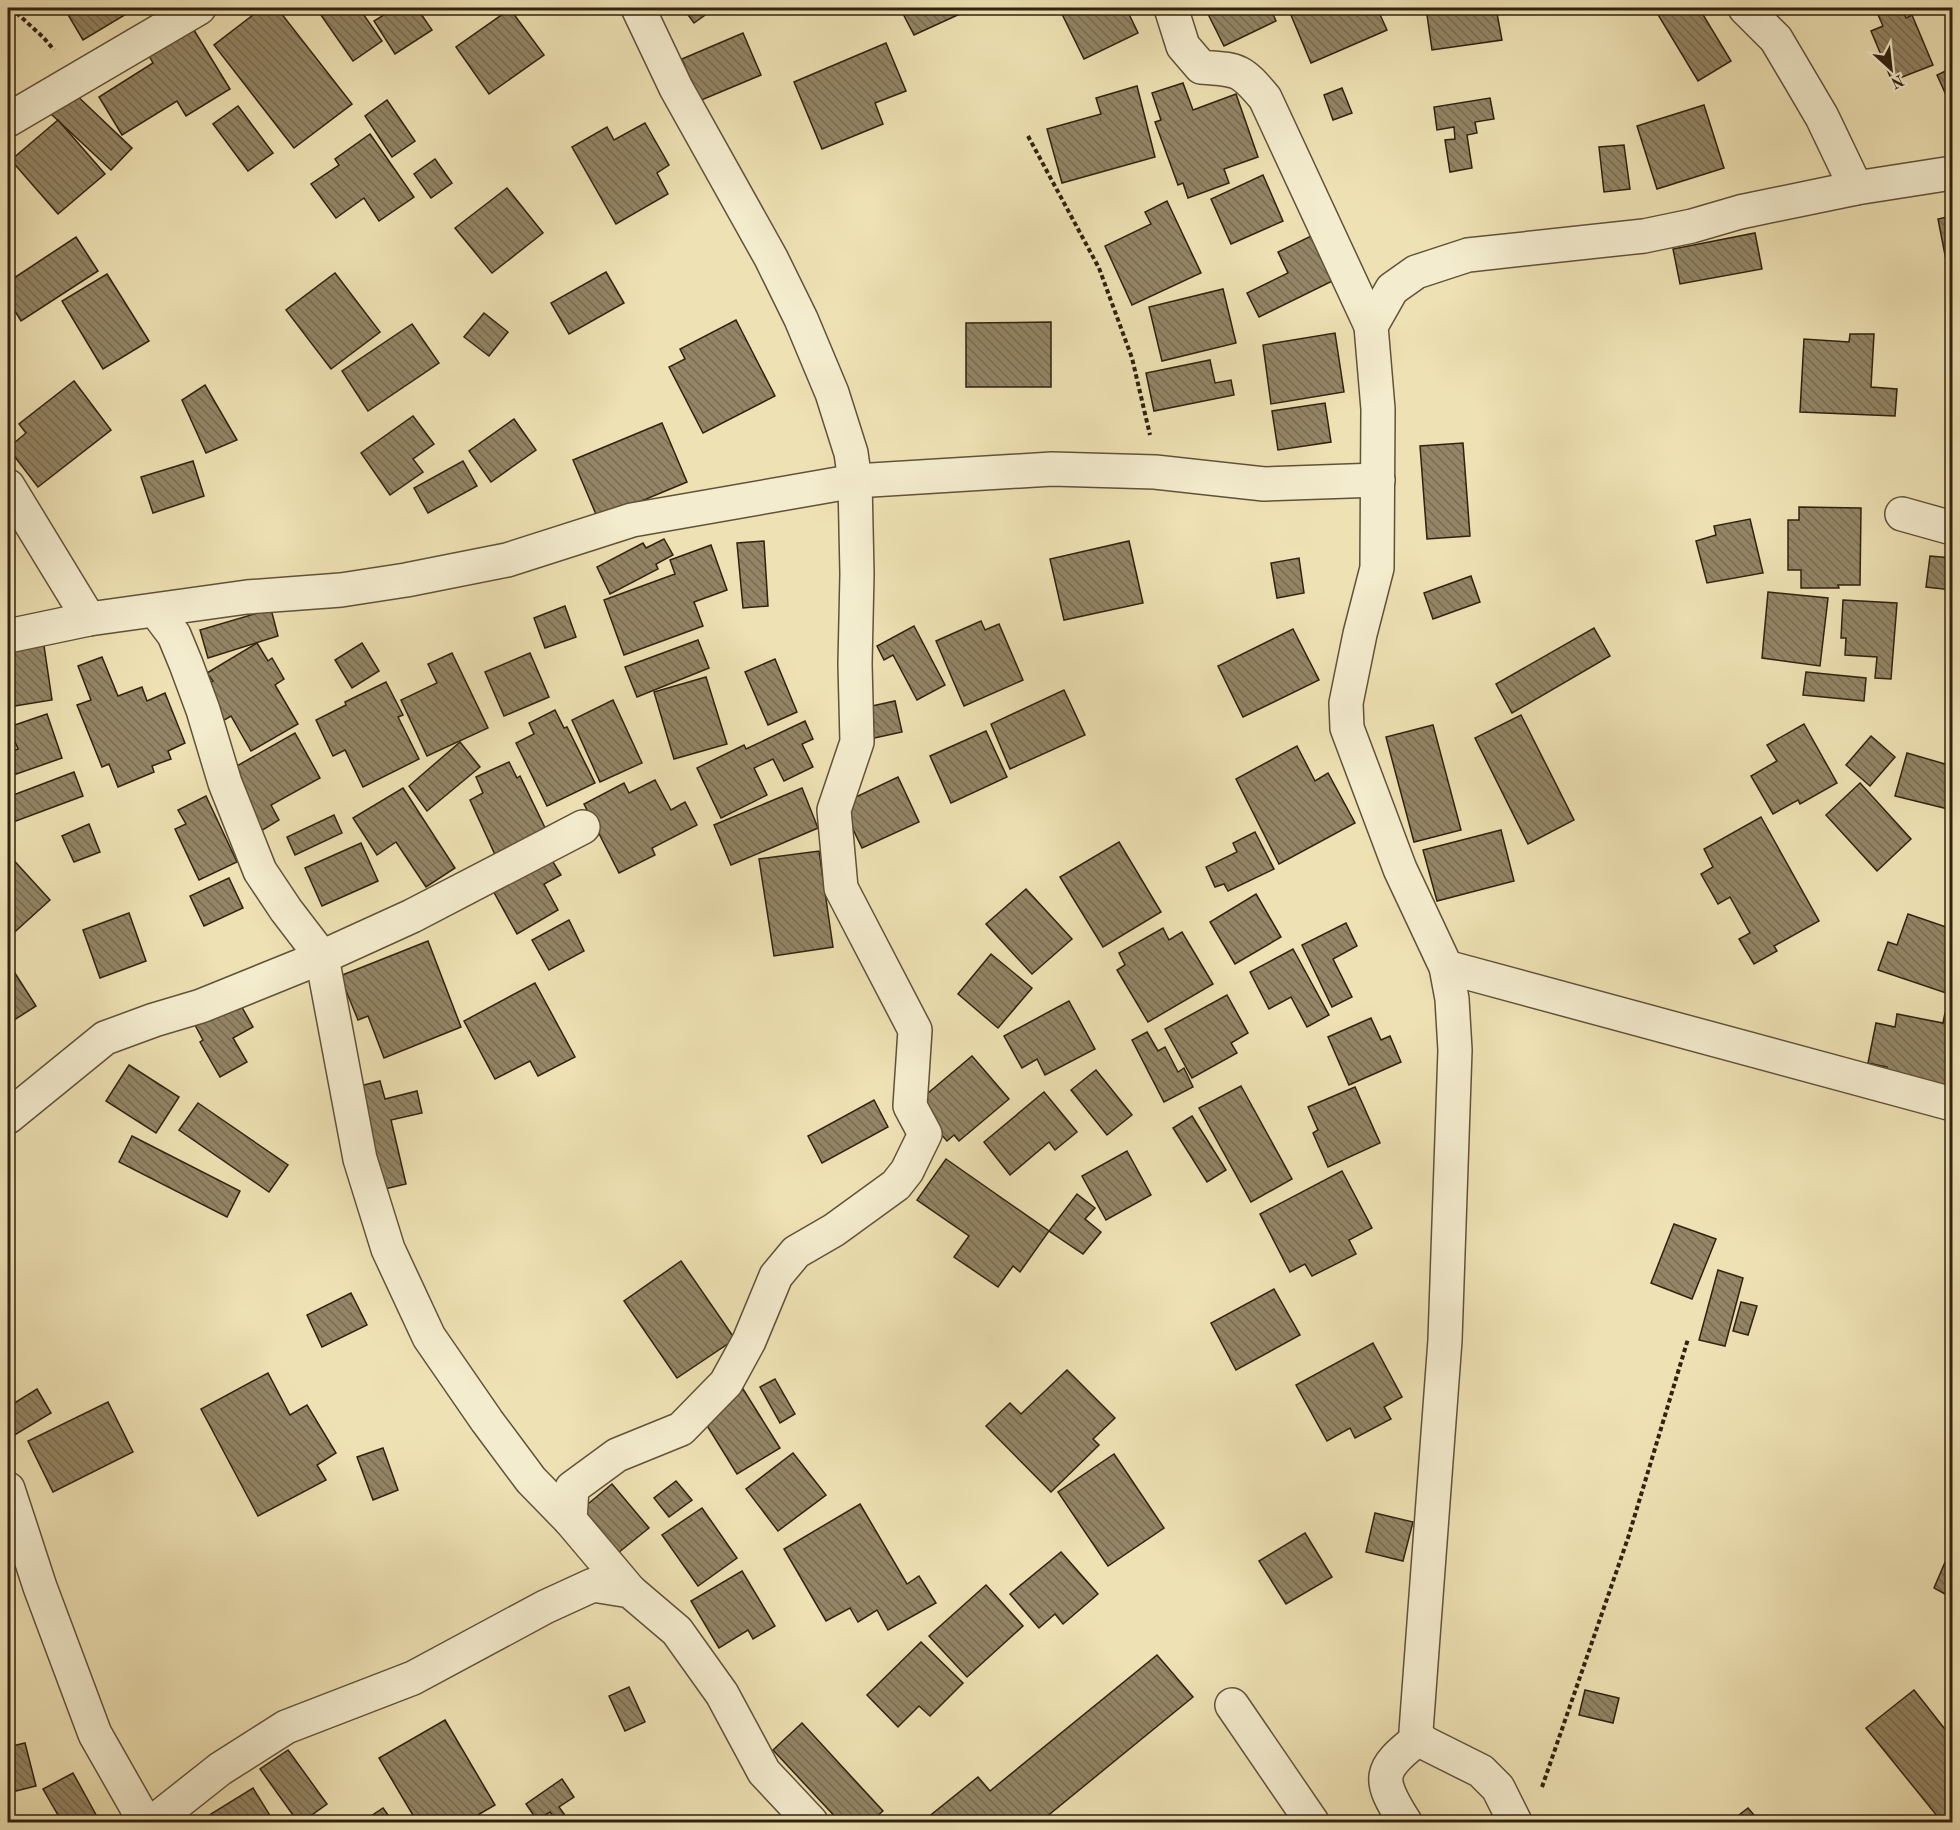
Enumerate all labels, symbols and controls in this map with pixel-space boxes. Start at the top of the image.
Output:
north arrow [1861,39,1921,99]
text: N [1887,71,1906,91]

